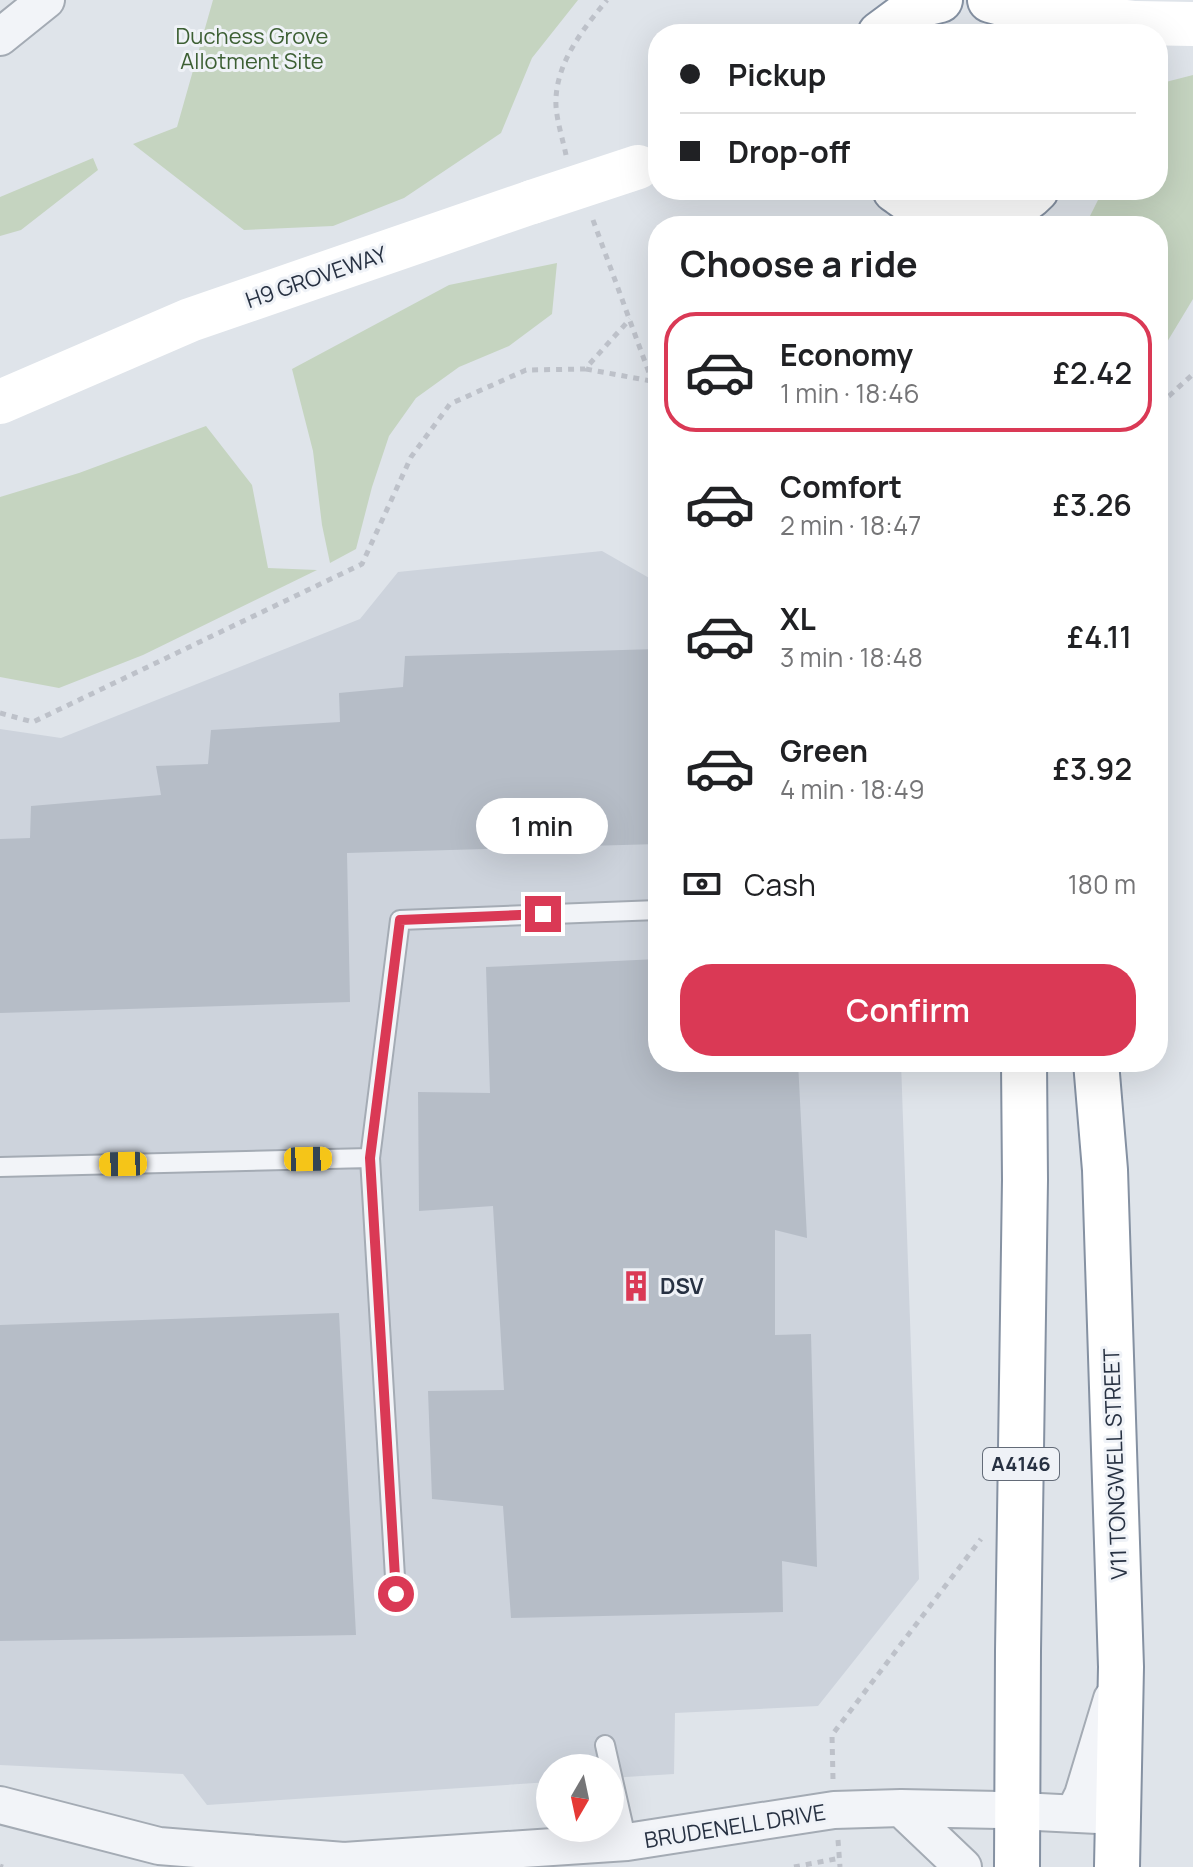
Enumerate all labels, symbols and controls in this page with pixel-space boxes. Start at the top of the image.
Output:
park label: Duchess Grove Allotment Site [176,21,329,76]
text: Pickup [728,54,826,95]
text: Drop-off [728,131,850,172]
street label: H9 GROVEWAY [241,239,391,315]
text: Choose a ride [680,239,918,288]
text: Economy [780,334,913,375]
icon: car [684,336,756,408]
text: £2.42 [1053,352,1132,393]
text: 1 min · 18:46 [780,375,920,411]
text: Comfort [780,466,902,507]
icon: car [684,468,756,540]
text: £3.26 [1053,484,1132,525]
text: 2 min · 18:47 [780,507,921,543]
text: XL [780,598,816,639]
icon: car [684,600,756,672]
text: £4.11 [1067,616,1132,657]
text: 3 min · 18:48 [780,639,923,675]
text: Green [780,730,868,771]
icon: car [684,732,756,804]
text: £3.92 [1053,748,1132,789]
text: 4 min · 18:49 [780,771,925,807]
callout: 1 min [477,798,609,854]
text: 1 min [511,808,573,844]
icon: cash [680,862,724,906]
text: Cash [744,864,816,905]
text: 180 m [1068,866,1136,902]
route end [525,896,561,932]
button: Confirm [680,964,1136,1056]
car [284,1147,332,1171]
car [99,1152,147,1176]
building icon: DSV [619,1269,653,1303]
place label: DSV [660,1271,704,1301]
street label: V11 TONGWELL STREET [1096,1348,1134,1580]
road number: A4146 [983,1448,1059,1480]
route start [378,1576,414,1612]
north arrow [536,1754,624,1842]
map controls [536,1754,624,1842]
street label: BRUDENELL DRIVE [642,1797,828,1855]

